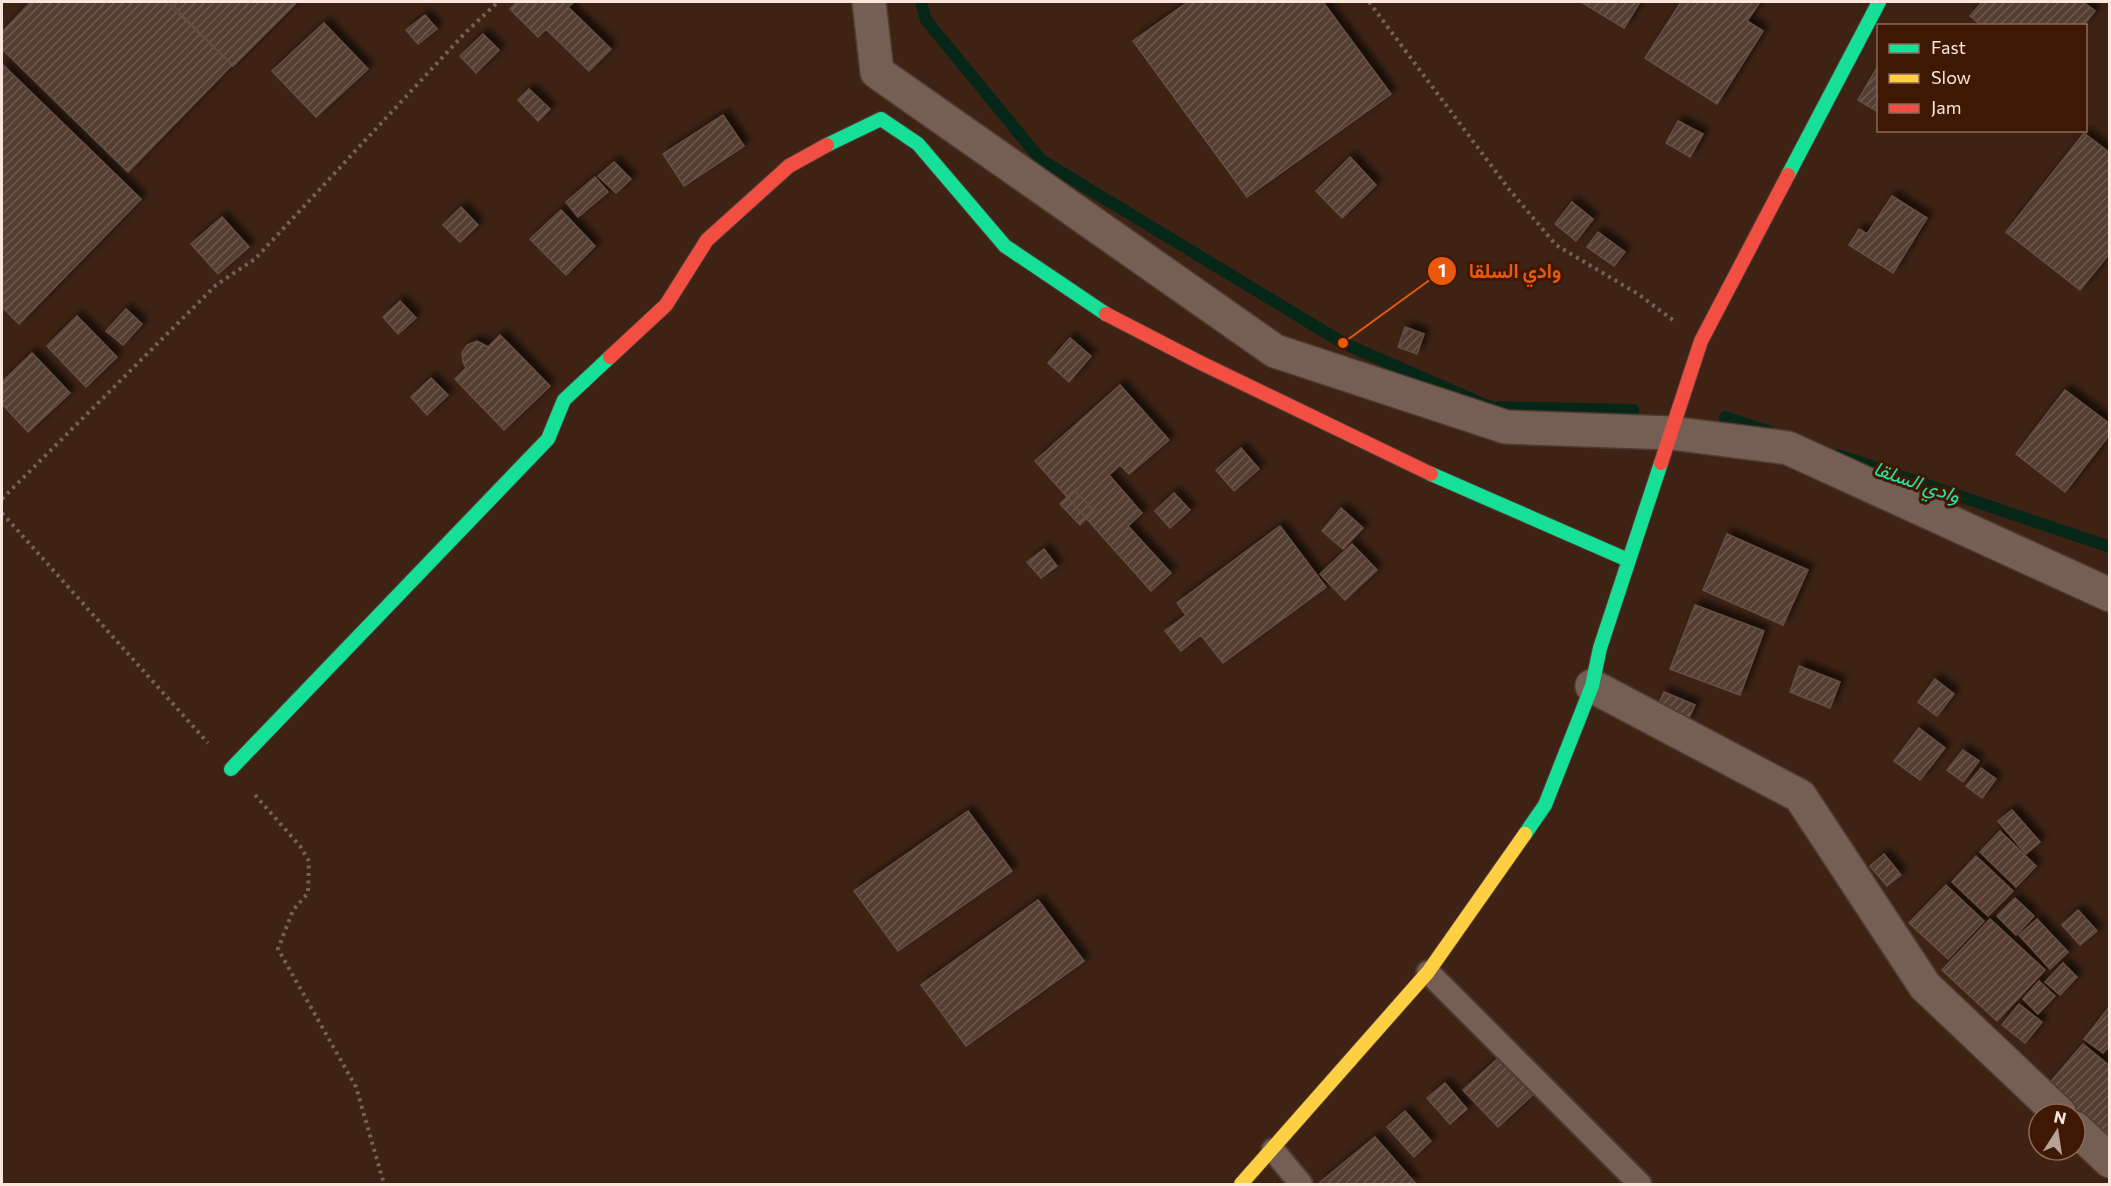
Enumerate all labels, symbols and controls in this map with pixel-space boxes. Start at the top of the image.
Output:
legend [1877,24,2087,132]
text: Fast [1931,36,1966,58]
text: Slow [1931,66,1971,88]
text: Jam [1931,96,1961,118]
callout: وادي السلقا [1427,252,1574,290]
text: وادي السلقا [1469,258,1561,288]
text: 1 [1438,259,1446,281]
water label: وادي السلقا [1869,455,1964,512]
north arrow [2027,1102,2087,1162]
text: N [2052,1106,2068,1127]

